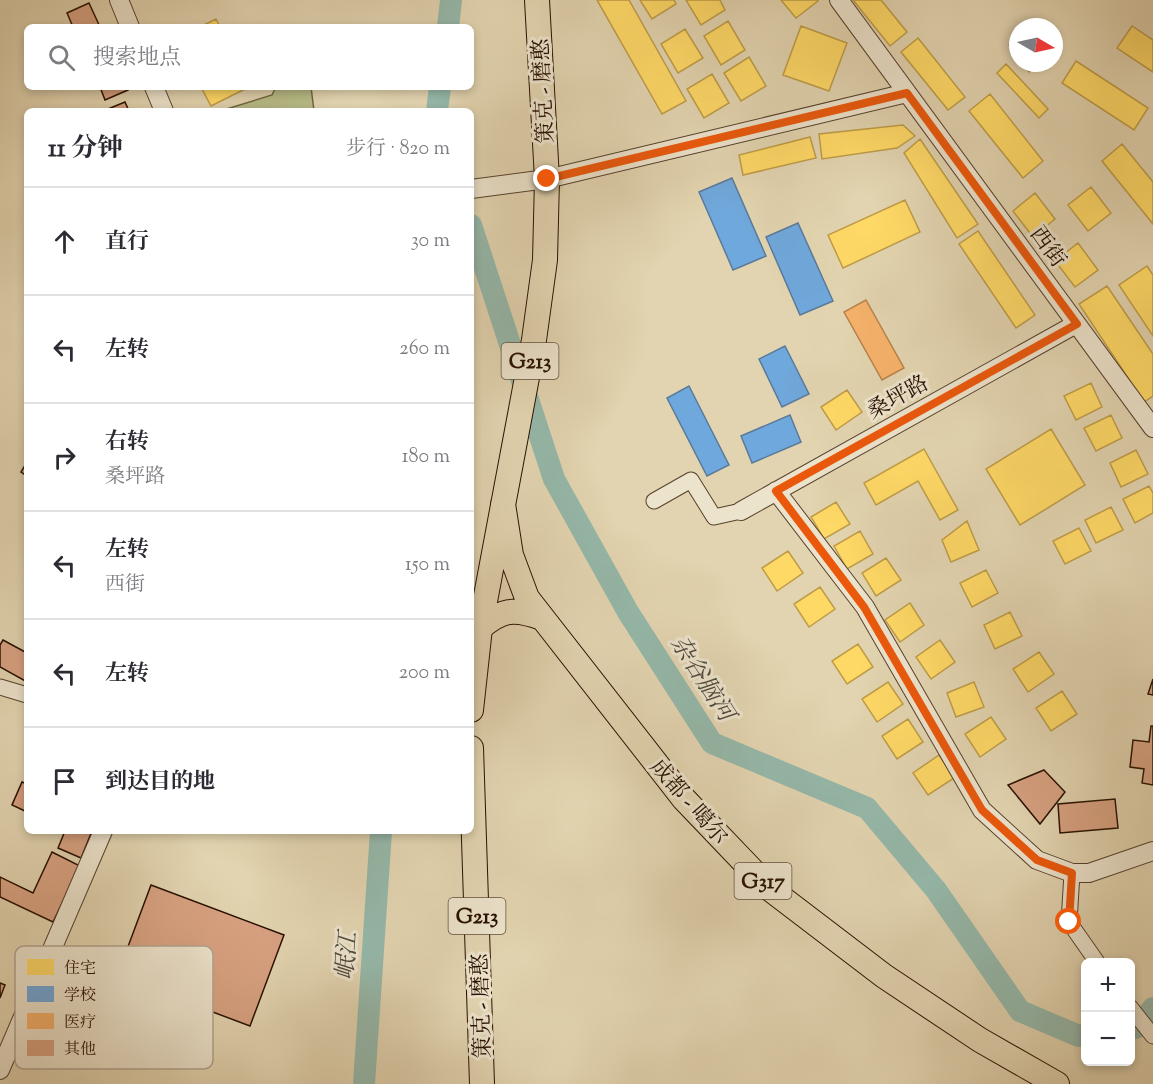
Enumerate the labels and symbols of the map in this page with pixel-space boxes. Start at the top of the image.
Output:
north arrow [1009,18,1063,72]
street label: 策克 - 磨憨 [526,38,564,144]
route end [533,165,559,191]
street label: 西街 [1021,221,1072,275]
road number: G213 [502,343,558,379]
street label: 桑坪路 [862,369,935,429]
water label: 杂谷脑河 [661,630,744,732]
street label: 成都 - 噶尔 [641,753,734,853]
road number: G317 [734,863,792,899]
road number: G213 [448,898,506,934]
route start [1055,908,1081,934]
water label: 岷江 [329,928,367,981]
legend [15,946,213,1069]
street label: 策克 - 磨憨 [465,953,501,1059]
text: 住宅 [64,958,96,981]
text: 学校 [64,985,96,1008]
text: 医疗 [64,1012,96,1035]
text: 其他 [64,1039,96,1062]

